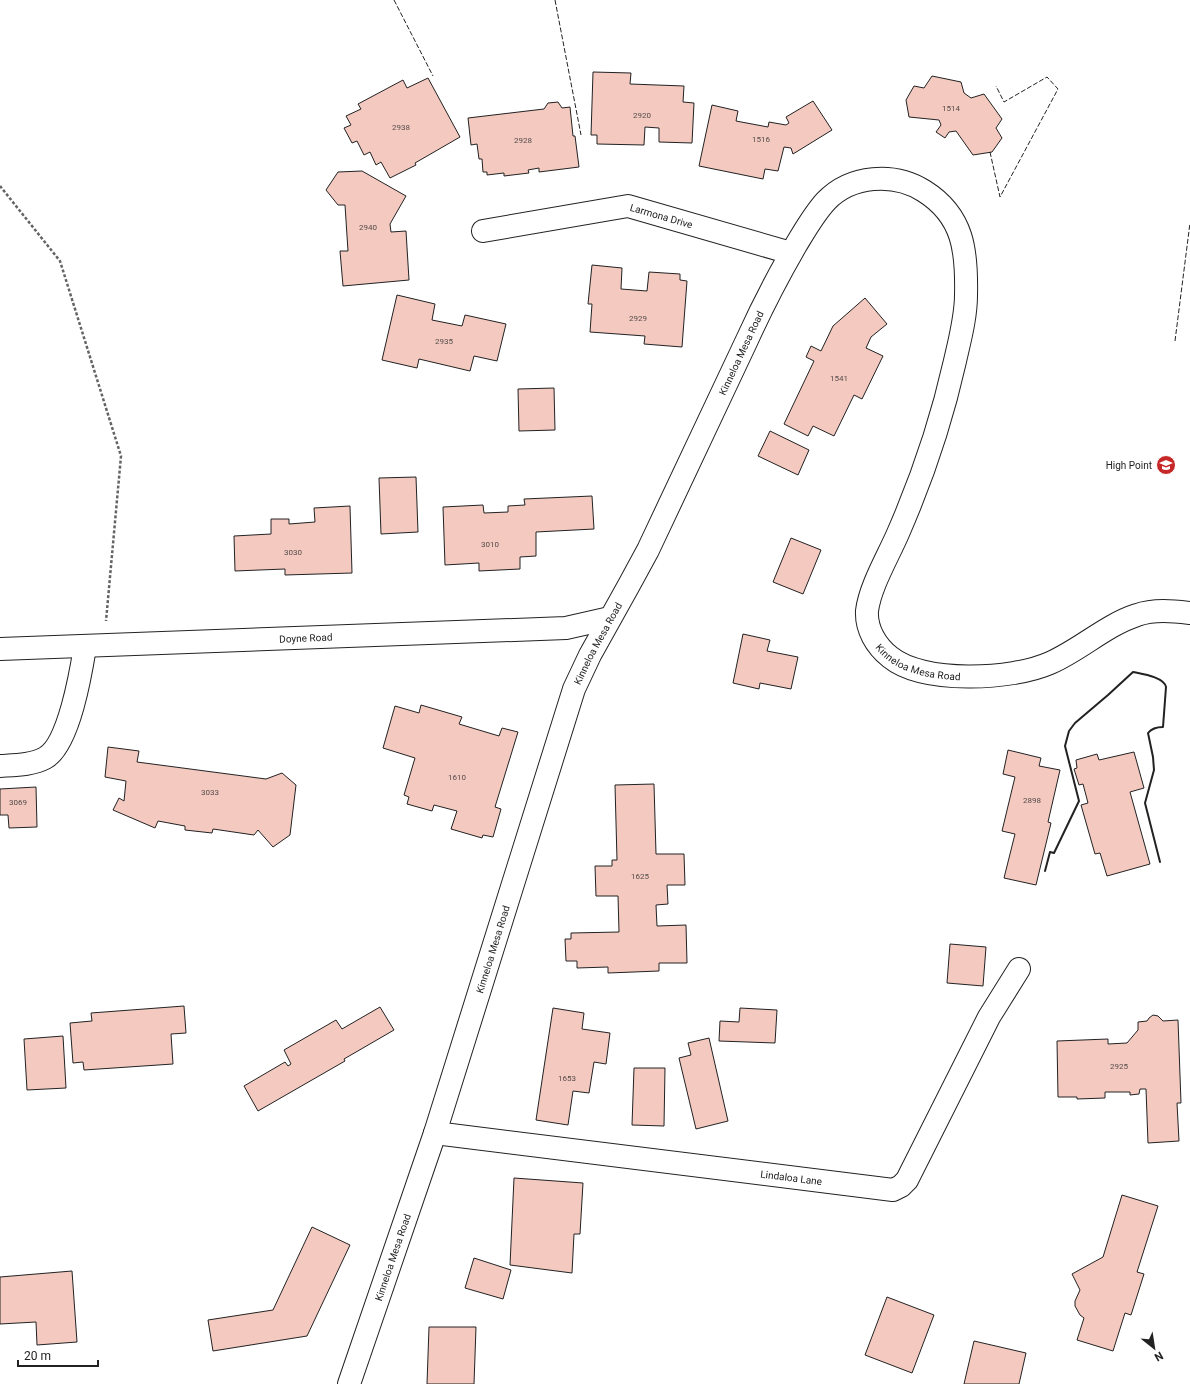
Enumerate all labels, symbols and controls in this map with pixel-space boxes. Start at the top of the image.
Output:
house number: 1514 [942,104,960,113]
house number: 2920 [633,111,651,120]
house number: 2938 [392,123,410,132]
house number: 1516 [752,135,770,144]
house number: 2928 [514,136,532,145]
street label: Larmona Drive [629,201,694,230]
house number: 2940 [359,223,377,232]
street label: Kinneloa Mesa Road [716,309,765,397]
house number: 2929 [629,314,647,323]
house number: 2935 [435,337,453,346]
house number: 1541 [830,374,848,383]
school or university icon: High Point [1155,454,1177,476]
place label: High Point [1106,460,1152,471]
house number: 3010 [481,540,499,549]
house number: 3030 [284,548,302,557]
street label: Kinneloa Mesa Road [571,600,624,686]
street label: Doyne Road [279,631,333,644]
street label: Kinneloa Mesa Road [874,641,961,682]
house number: 1610 [448,773,466,782]
house number: 3033 [201,788,219,797]
house number: 2898 [1023,796,1041,805]
house number: 3069 [9,798,27,807]
house number: 1625 [631,872,649,881]
street label: Kinneloa Mesa Road [474,904,511,994]
house number: 2925 [1110,1062,1128,1071]
house number: 1653 [558,1074,576,1083]
street label: Lindaloa Lane [760,1168,823,1187]
street label: Kinneloa Mesa Road [372,1212,412,1302]
north arrow [1134,1328,1174,1368]
scale bar [18,1342,98,1368]
text: 20 m [24,1349,51,1363]
text: N [1152,1349,1165,1364]

